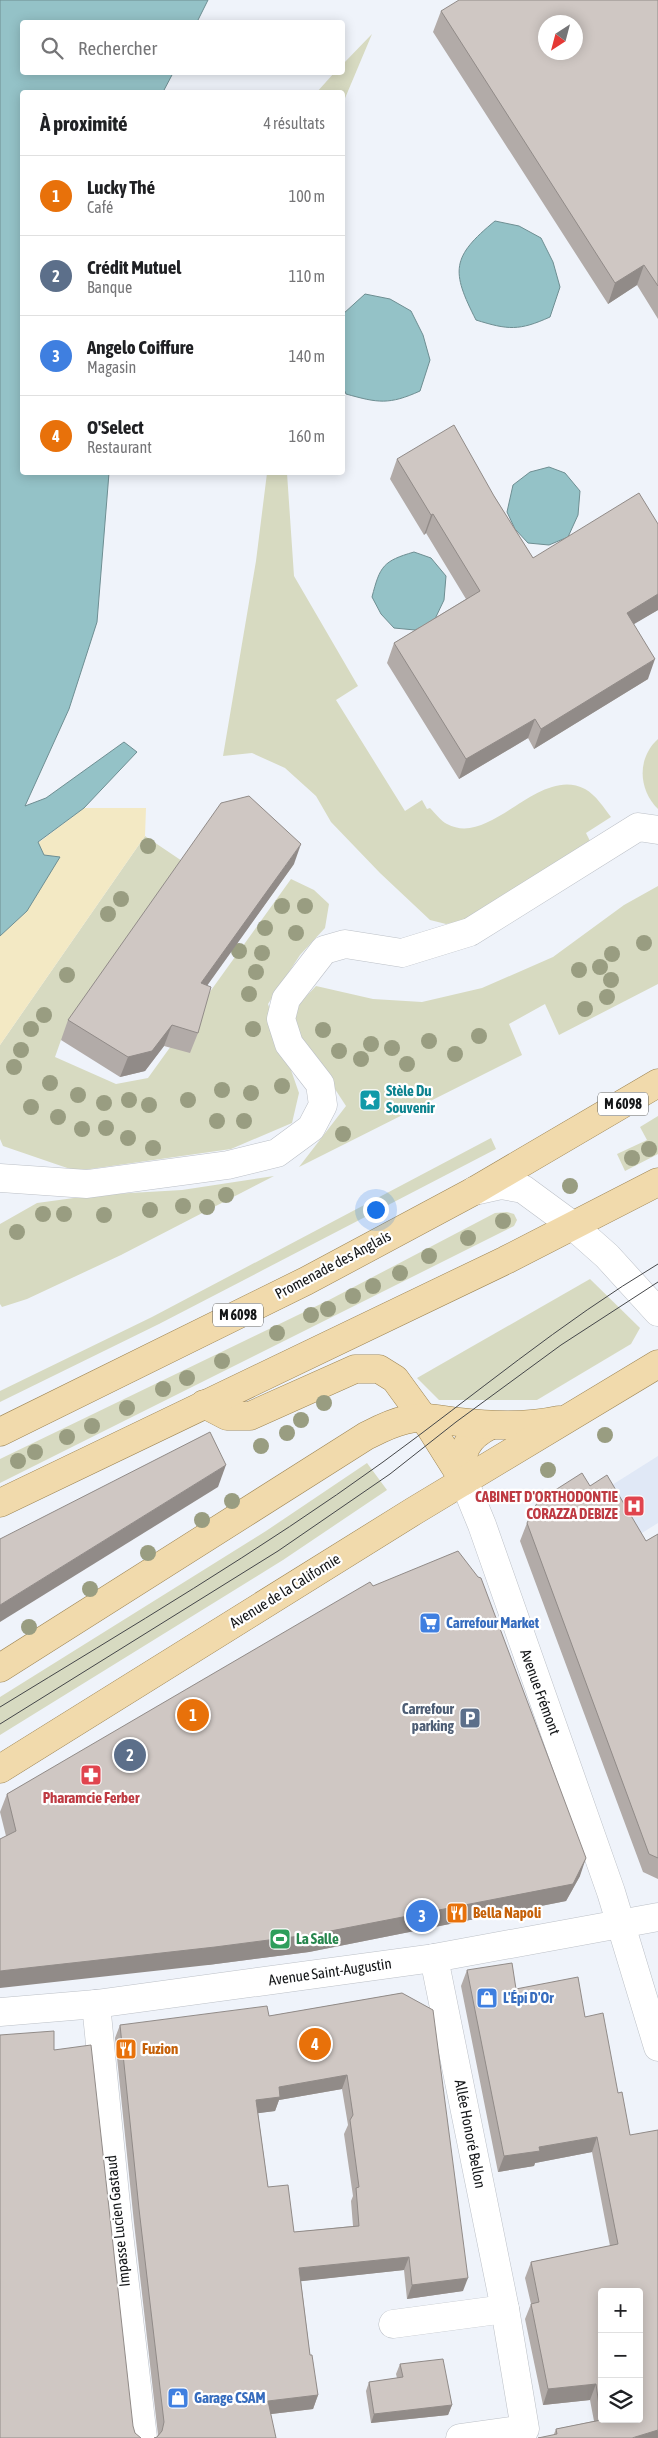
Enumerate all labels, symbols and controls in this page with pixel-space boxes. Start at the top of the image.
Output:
north arrow [538,15,583,60]
search box [20,20,345,75]
icon: search [38,34,66,62]
text: Rechercher [78,37,157,59]
text: À proximité [40,111,128,135]
text: 4 résultats [263,114,325,132]
text: Lucky Thé [87,176,155,198]
text: 1 [52,187,60,205]
text: 100 m [289,187,325,205]
text: Café [87,198,113,216]
text: Crédit Mutuel [87,256,181,278]
text: 2 [52,267,60,285]
text: 110 m [289,267,325,285]
text: Banque [87,278,132,296]
text: Angelo Coiffure [87,336,194,358]
text: 3 [52,347,60,365]
text: 140 m [289,347,325,365]
text: Magasin [87,358,136,376]
text: O'Select [87,416,144,438]
text: 4 [52,427,60,445]
text: 160 m [289,427,325,445]
text: Restaurant [87,438,152,456]
place label: Stèle Du Souvenir [386,1082,435,1116]
place icon: Stèle Du Souvenir [358,1088,382,1112]
road number: M 6098 [598,1092,648,1116]
your location [363,1197,389,1223]
street label: Promenade des Anglais [272,1227,394,1302]
road number: M 6098 [213,1304,263,1326]
place label: CABINET D'ORTHODONTIE CORAZZA DEBIZE [475,1488,619,1522]
hospital icon: CABINET D'ORTHODONTIE CORAZZA DEBIZE [622,1494,646,1518]
street label: Avenue de la Californie [226,1550,343,1631]
supermarket icon: Carrefour Market [418,1611,442,1635]
place label: Carrefour Market [446,1614,540,1631]
street label: Avenue Frémont [517,1647,564,1737]
pin: 1 [177,1696,209,1734]
place label: Carrefour parking [402,1700,455,1734]
parking icon: Carrefour parking [458,1706,482,1730]
pin: 2 [114,1736,146,1774]
pharmacy icon: Pharamcie Ferber [79,1763,103,1787]
place label: Pharamcie Ferber [43,1789,140,1806]
pin: 3 [406,1897,438,1935]
restaurant icon: Bella Napoli [445,1901,469,1925]
place label: Bella Napoli [473,1904,541,1921]
sports icon: La Salle [268,1927,292,1951]
place label: La Salle [296,1930,339,1947]
street label: Avenue Saint-Augustin [267,1954,393,1989]
shop icon: L'Épi D'Or [475,1986,499,2010]
place label: L'Épi D'Or [503,1989,554,2006]
pin: 4 [299,2025,331,2063]
restaurant icon: Fuzion [114,2037,138,2061]
place label: Fuzion [142,2040,178,2057]
street label: Allée Honoré Bellon [452,2078,489,2190]
street label: Impasse Lucien Gastaud [102,2154,133,2288]
map controls [598,2288,643,2423]
button: + [598,2288,643,2333]
button: − [598,2333,643,2378]
button: layers [598,2378,643,2423]
shop icon: Garage CSAM [166,2386,190,2410]
place label: Garage CSAM [194,2389,266,2406]

